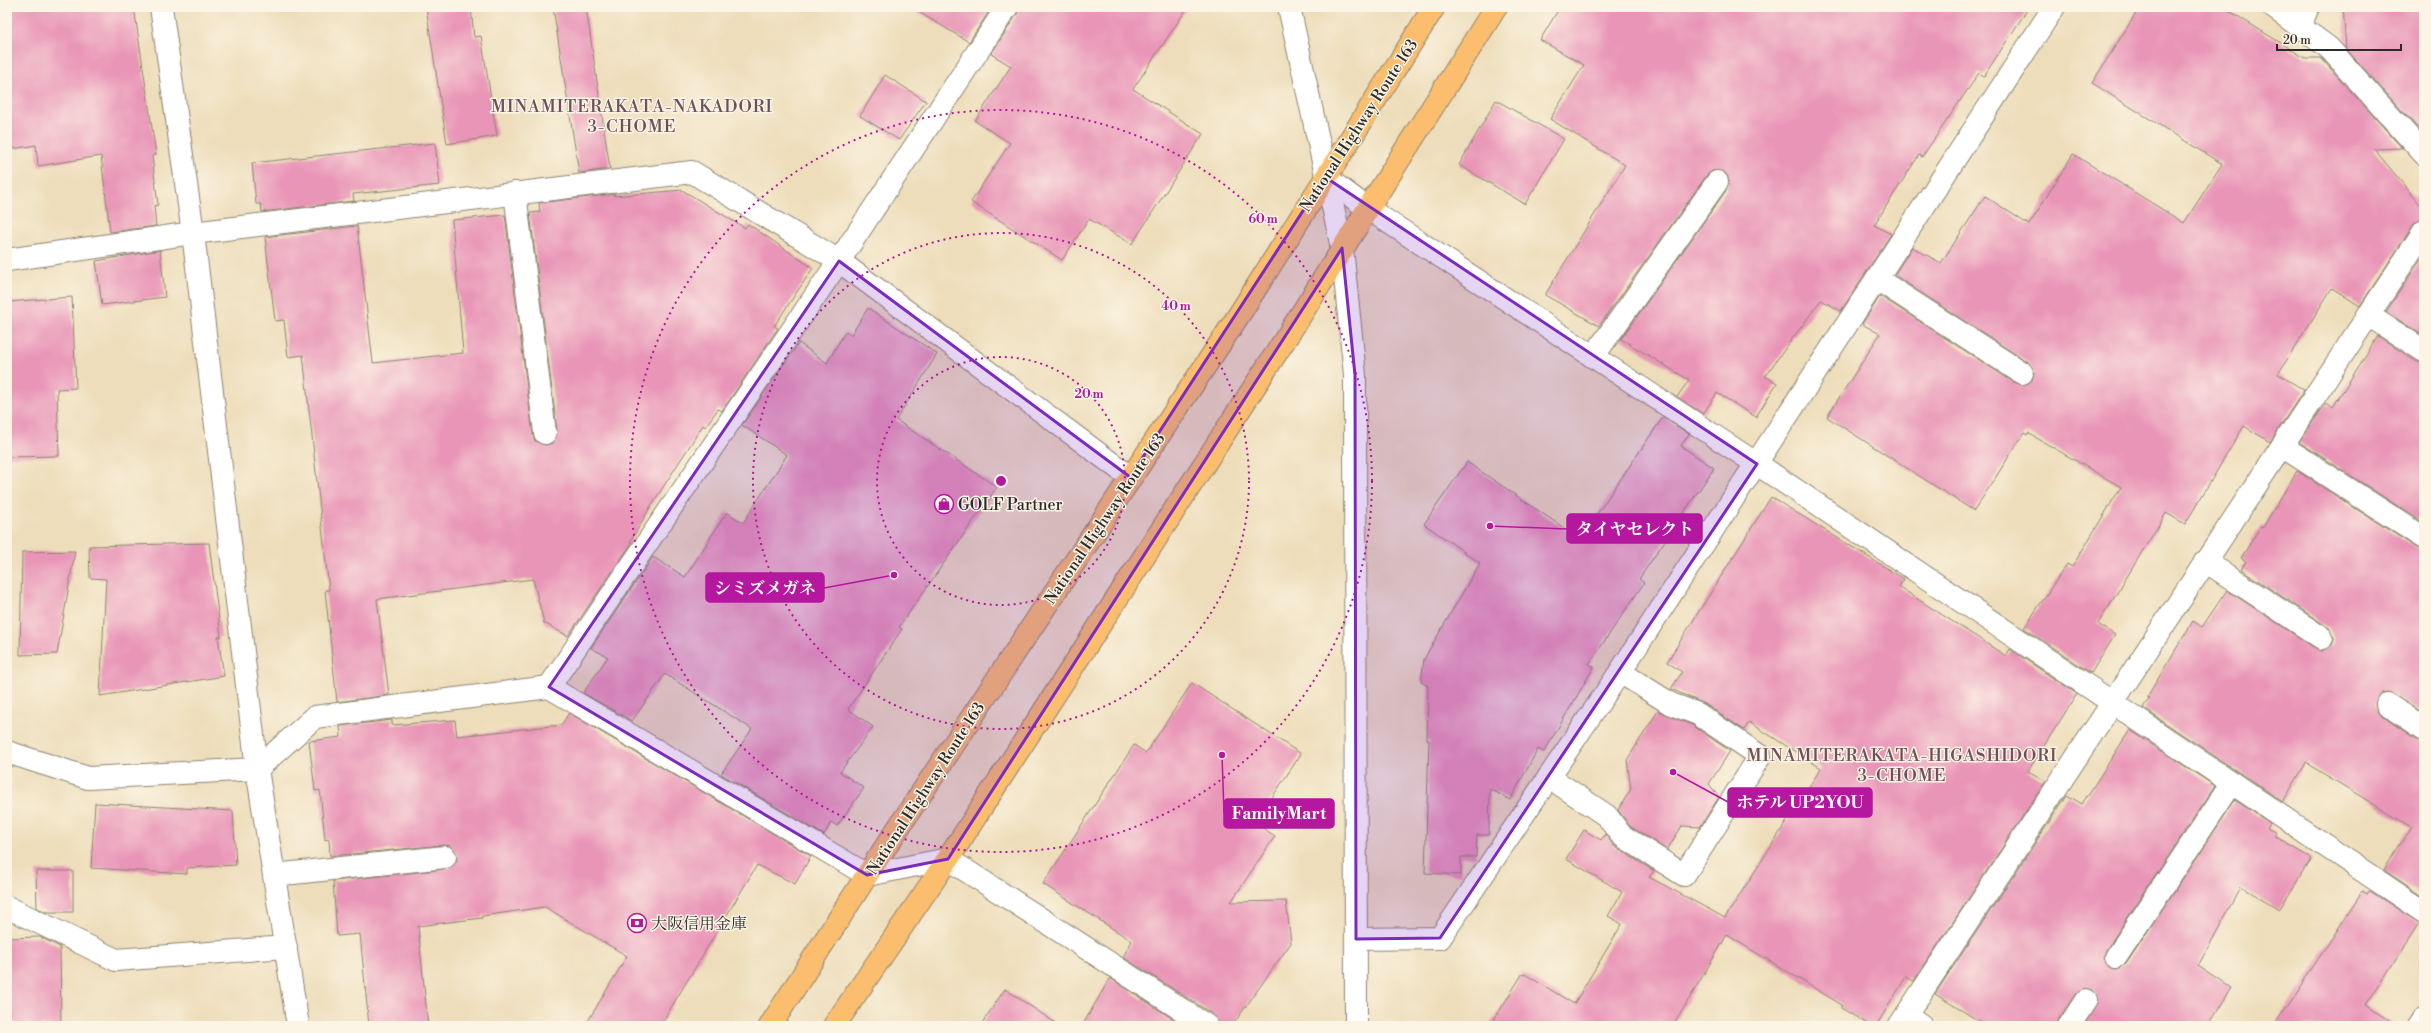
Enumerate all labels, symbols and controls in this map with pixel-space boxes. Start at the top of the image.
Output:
scale bar [2277,26,2401,52]
text: 20 m [2283,33,2311,48]
street label: National Highway Route 163 [1295,35,1422,216]
district label: MINAMITERAKATA-NAKADORI 3-CHOME [491,96,773,138]
text: 60 m [1248,212,1278,227]
text: 40 m [1161,299,1191,314]
text: 20 m [1074,387,1104,402]
street label: National Highway Route 163 [1040,429,1170,608]
centre of rings [994,474,1008,488]
shop icon: GOLF Partner [933,493,955,515]
place label: GOLF Partner [958,495,1063,515]
callout: タイヤセレクト [1567,514,1702,543]
text: タイヤセレクト [1576,519,1694,541]
callout: シミズメガネ [706,573,824,602]
text: シミズメガネ [714,578,816,600]
street label: National Highway Route 163 [862,698,989,879]
district label: MINAMITERAKATA-HIGASHIDORI 3-CHOME [1747,745,2057,787]
callout: ホテル UP2YOU [1728,788,1872,817]
text: ホテル UP2YOU [1736,792,1864,814]
callout: FamilyMart [1224,799,1334,828]
text: FamilyMart [1232,803,1327,825]
bank icon: 大阪信用金庫 [626,912,648,934]
place label: 大阪信用金庫 [651,914,747,934]

